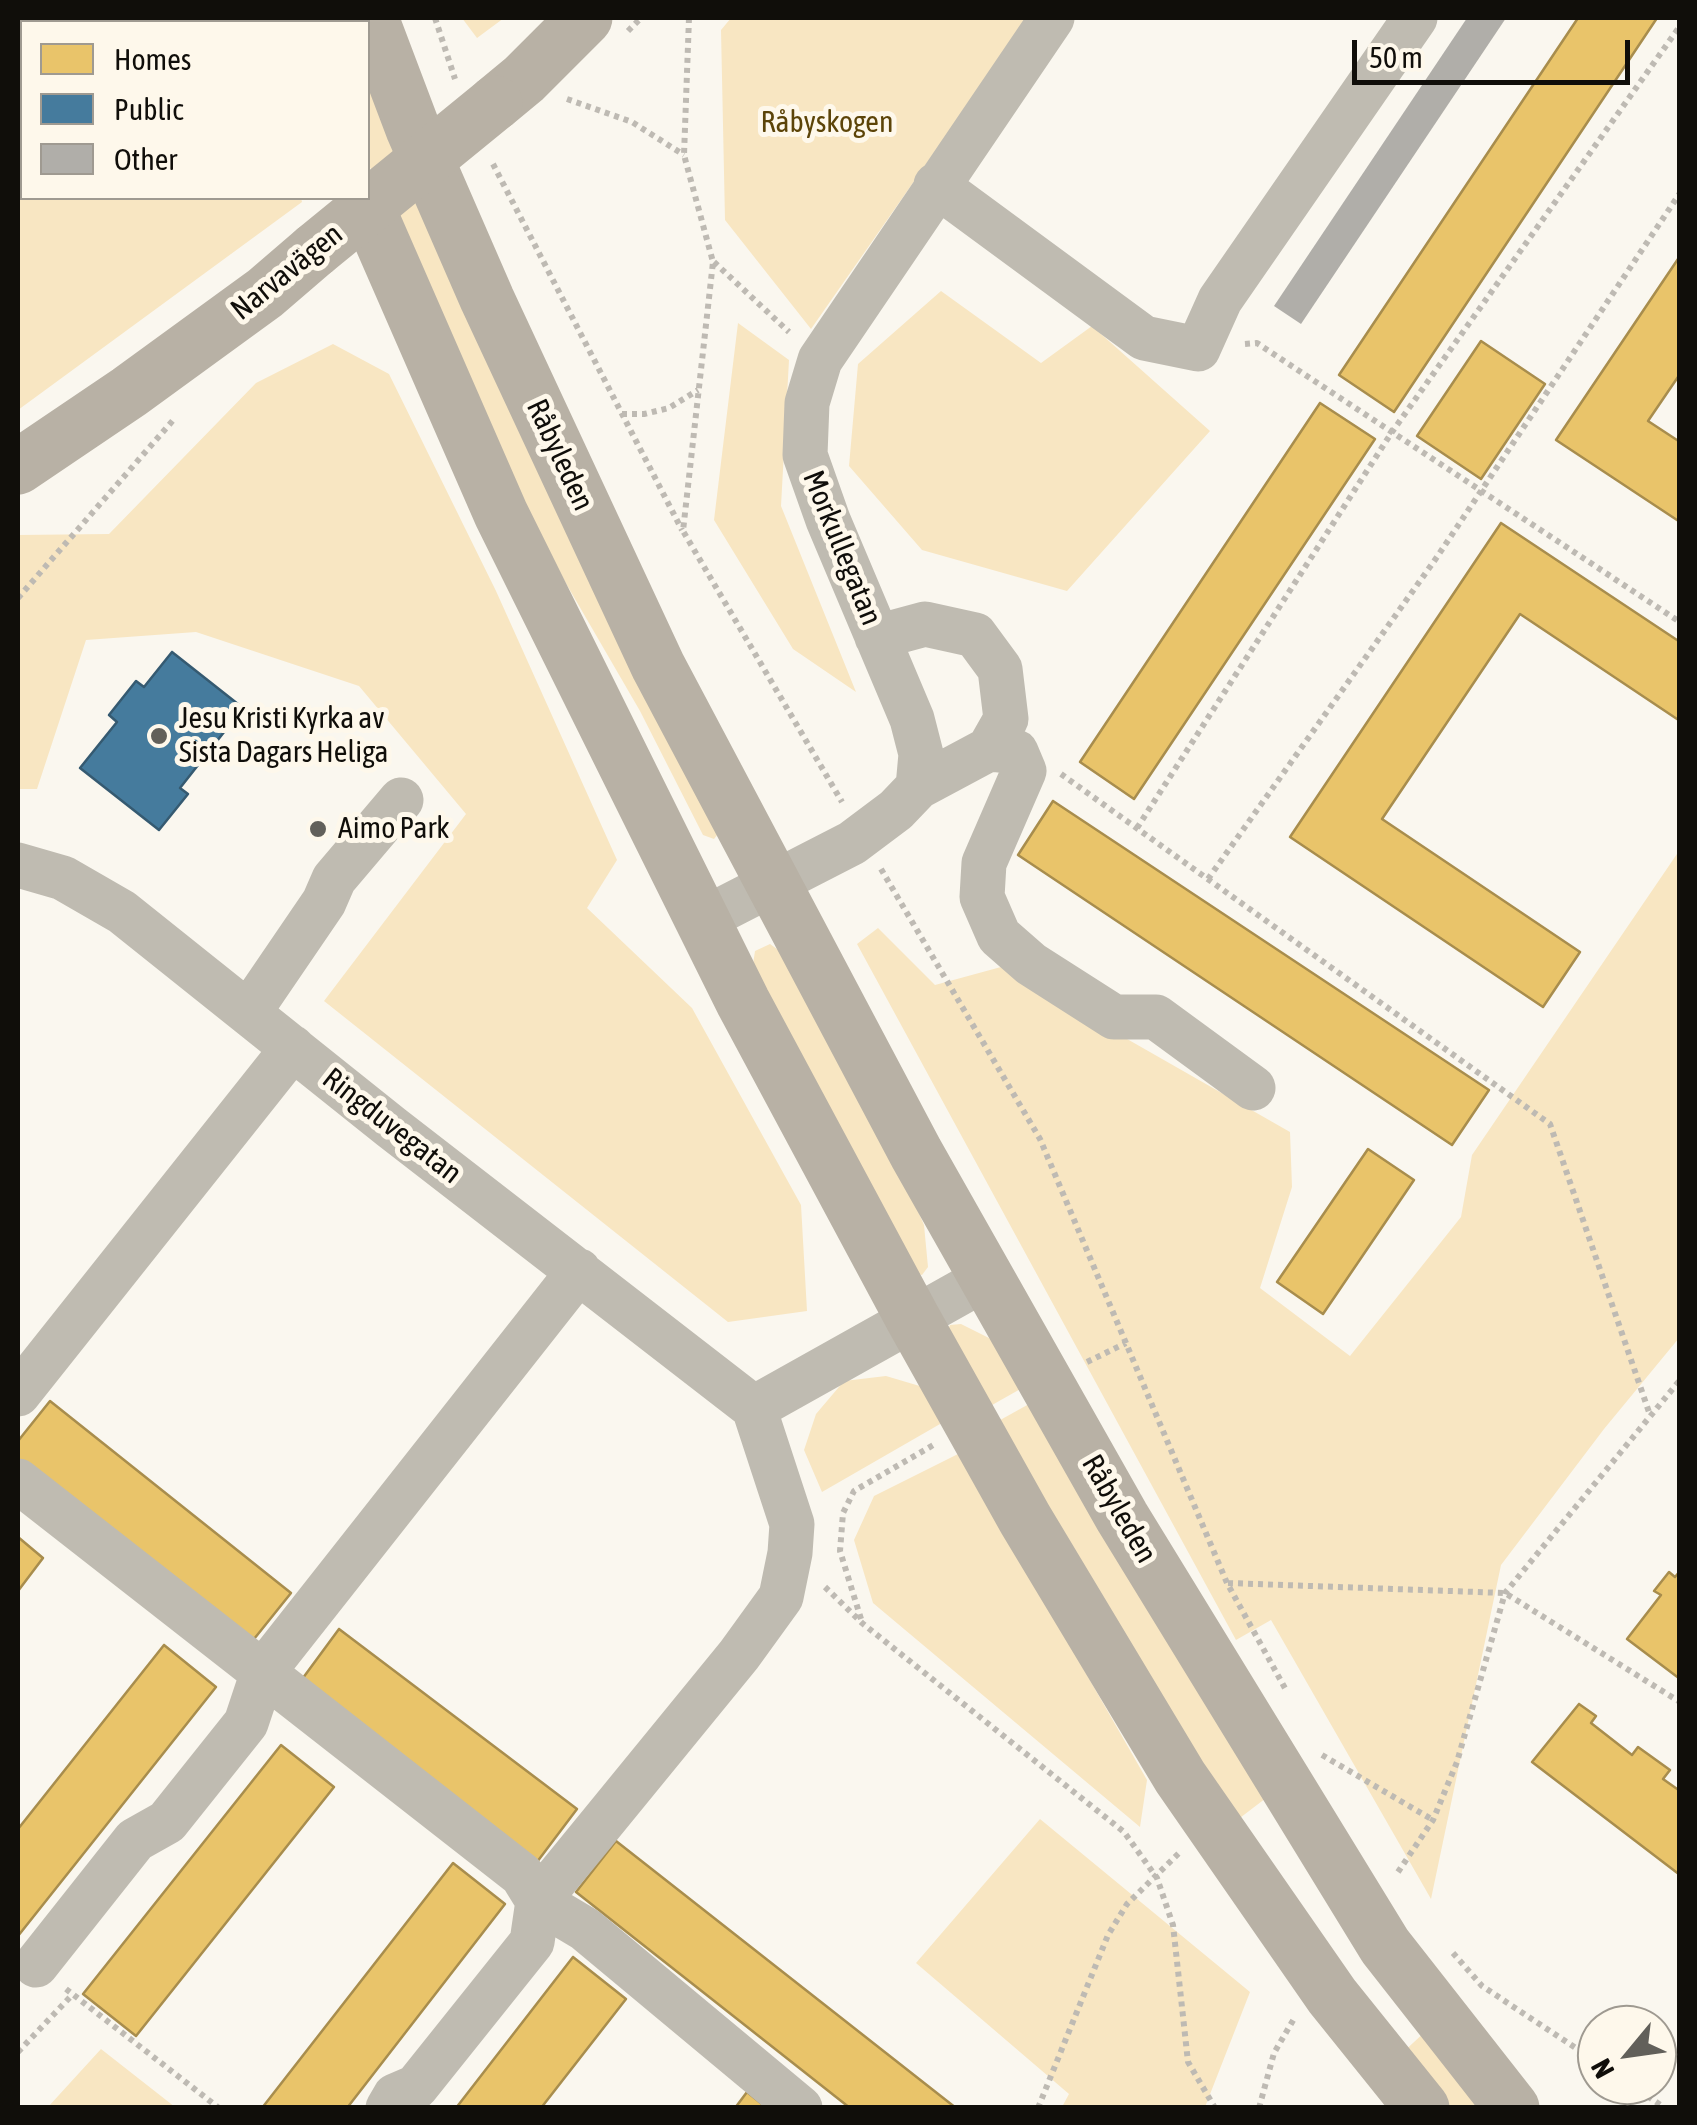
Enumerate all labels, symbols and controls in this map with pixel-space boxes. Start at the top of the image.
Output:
legend [20,20,370,200]
scale bar [1357,20,1634,82]
text: 50 m [1369,40,1423,74]
text: Homes [114,42,191,76]
text: Public [114,92,183,126]
park label: Råbyskogen [761,105,893,141]
text: Other [114,142,177,176]
street label: Narvavägen [224,216,350,328]
street label: Råbyleden [519,394,601,516]
street label: Morkullegatan [795,466,889,630]
place label: Jesu Kristi Kyrka av Sista Dagars Heliga [179,701,388,772]
marker: Jesu Kristi Kyrka av Sista Dagars Heliga [148,725,170,747]
place label: Aimo Park [338,811,450,847]
marker: Aimo Park [307,818,329,840]
street label: Ringduvegatan [315,1061,469,1191]
street label: Råbyleden [1074,1449,1164,1569]
north arrow [1577,2005,1677,2105]
text: N [1585,2054,1621,2084]

